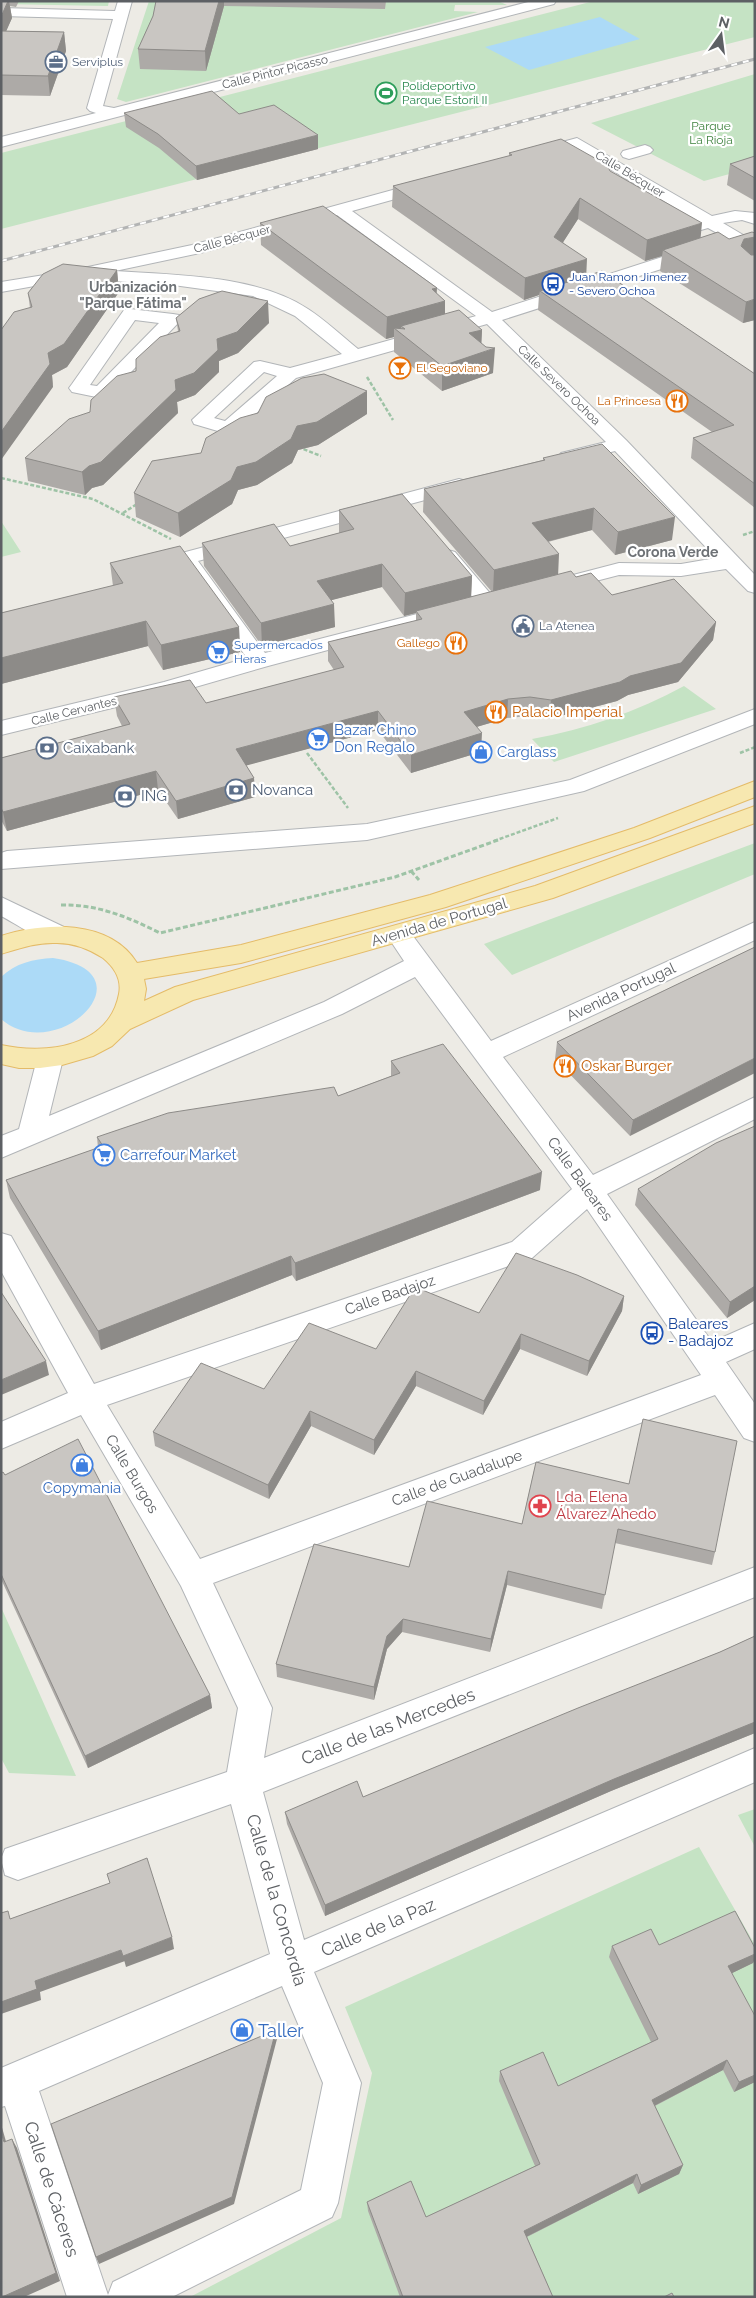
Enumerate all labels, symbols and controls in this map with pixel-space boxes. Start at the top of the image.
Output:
north arrow [696,10,746,60]
text: N [717,13,731,31]
office icon: Serviplus [44,50,68,74]
street label: Calle Pintor Picasso [221,52,329,92]
place label: Serviplus [72,55,123,69]
place label: Polideportivo Parque Estoril II [402,79,488,107]
sports icon: Polideportivo Parque Estoril II [374,81,398,105]
park label: Parque La Rioja [689,119,733,147]
street label: Calle Bécquer [593,148,668,201]
street label: Calle Bécquer [192,222,273,256]
place label: Juan Ramon Jimenez - Severo Ochoa [569,270,687,298]
bus stop icon: Juan Ramon Jimenez - Severo Ochoa [541,272,565,296]
district label: Urbanización "Parque Fátima" [79,279,187,311]
street label: Calle Severo Ochoa [515,342,603,428]
bar icon: El Segoviano [388,356,412,380]
place label: El Segoviano [416,361,488,375]
restaurant icon: La Princesa [665,389,689,413]
place label: La Princesa [597,394,661,408]
district label: Corona Verde [628,544,719,560]
public building icon: La Atenea [511,614,535,638]
place label: La Atenea [539,619,595,633]
restaurant icon: Gallego [444,631,468,655]
place label: Gallego [397,636,440,650]
place label: Supermercados Heras [234,638,323,666]
supermarket icon: Supermercados Heras [206,640,230,664]
street label: Calle Cervantes [30,694,118,728]
restaurant icon: Palacio Imperial [484,700,508,724]
place label: Palacio Imperial [512,703,623,721]
place label: Bazar Chino Don Regalo [334,721,417,756]
supermarket icon: Bazar Chino Don Regalo [306,727,330,751]
bank icon: Caixabank [35,736,59,760]
place label: Caixabank [63,739,135,757]
shop icon: Carglass [469,740,493,764]
place label: Carglass [497,743,557,761]
bank icon: Novanca [224,778,248,802]
place label: Novanca [252,781,313,799]
bank icon: ING [113,784,137,808]
place label: ING [141,787,167,805]
street label: Avenida de Portugal [369,894,510,950]
street label: Avenida Portugal [564,958,679,1025]
restaurant icon: Oskar Burger [553,1054,577,1078]
place label: Oskar Burger [581,1057,672,1075]
street label: Calle Baleares [543,1133,617,1225]
supermarket icon: Carrefour Market [92,1143,116,1167]
place label: Carrefour Market [120,1146,237,1164]
street label: Calle Badajoz [342,1271,438,1319]
place label: Baleares - Badajoz [668,1315,733,1350]
bus stop icon: Baleares - Badajoz [640,1321,664,1345]
street label: Calle Burgos [101,1431,163,1517]
street label: Calle de Guadalupe [389,1446,525,1510]
shop icon: Copymania [70,1453,94,1477]
place label: Copymania [43,1479,121,1497]
place label: Lda. Elena Álvarez Ahedo [556,1488,656,1523]
pharmacy icon: Lda. Elena Álvarez Ahedo [528,1494,552,1518]
street label: Calle de las Mercedes [298,1683,478,1769]
street label: Calle de la Concordia [242,1812,312,1988]
street label: Calle de la Paz [318,1893,439,1961]
shop icon: Taller [230,2018,254,2042]
place label: Taller [258,2020,304,2041]
street label: Calle de Cáceres [20,2119,84,2260]

